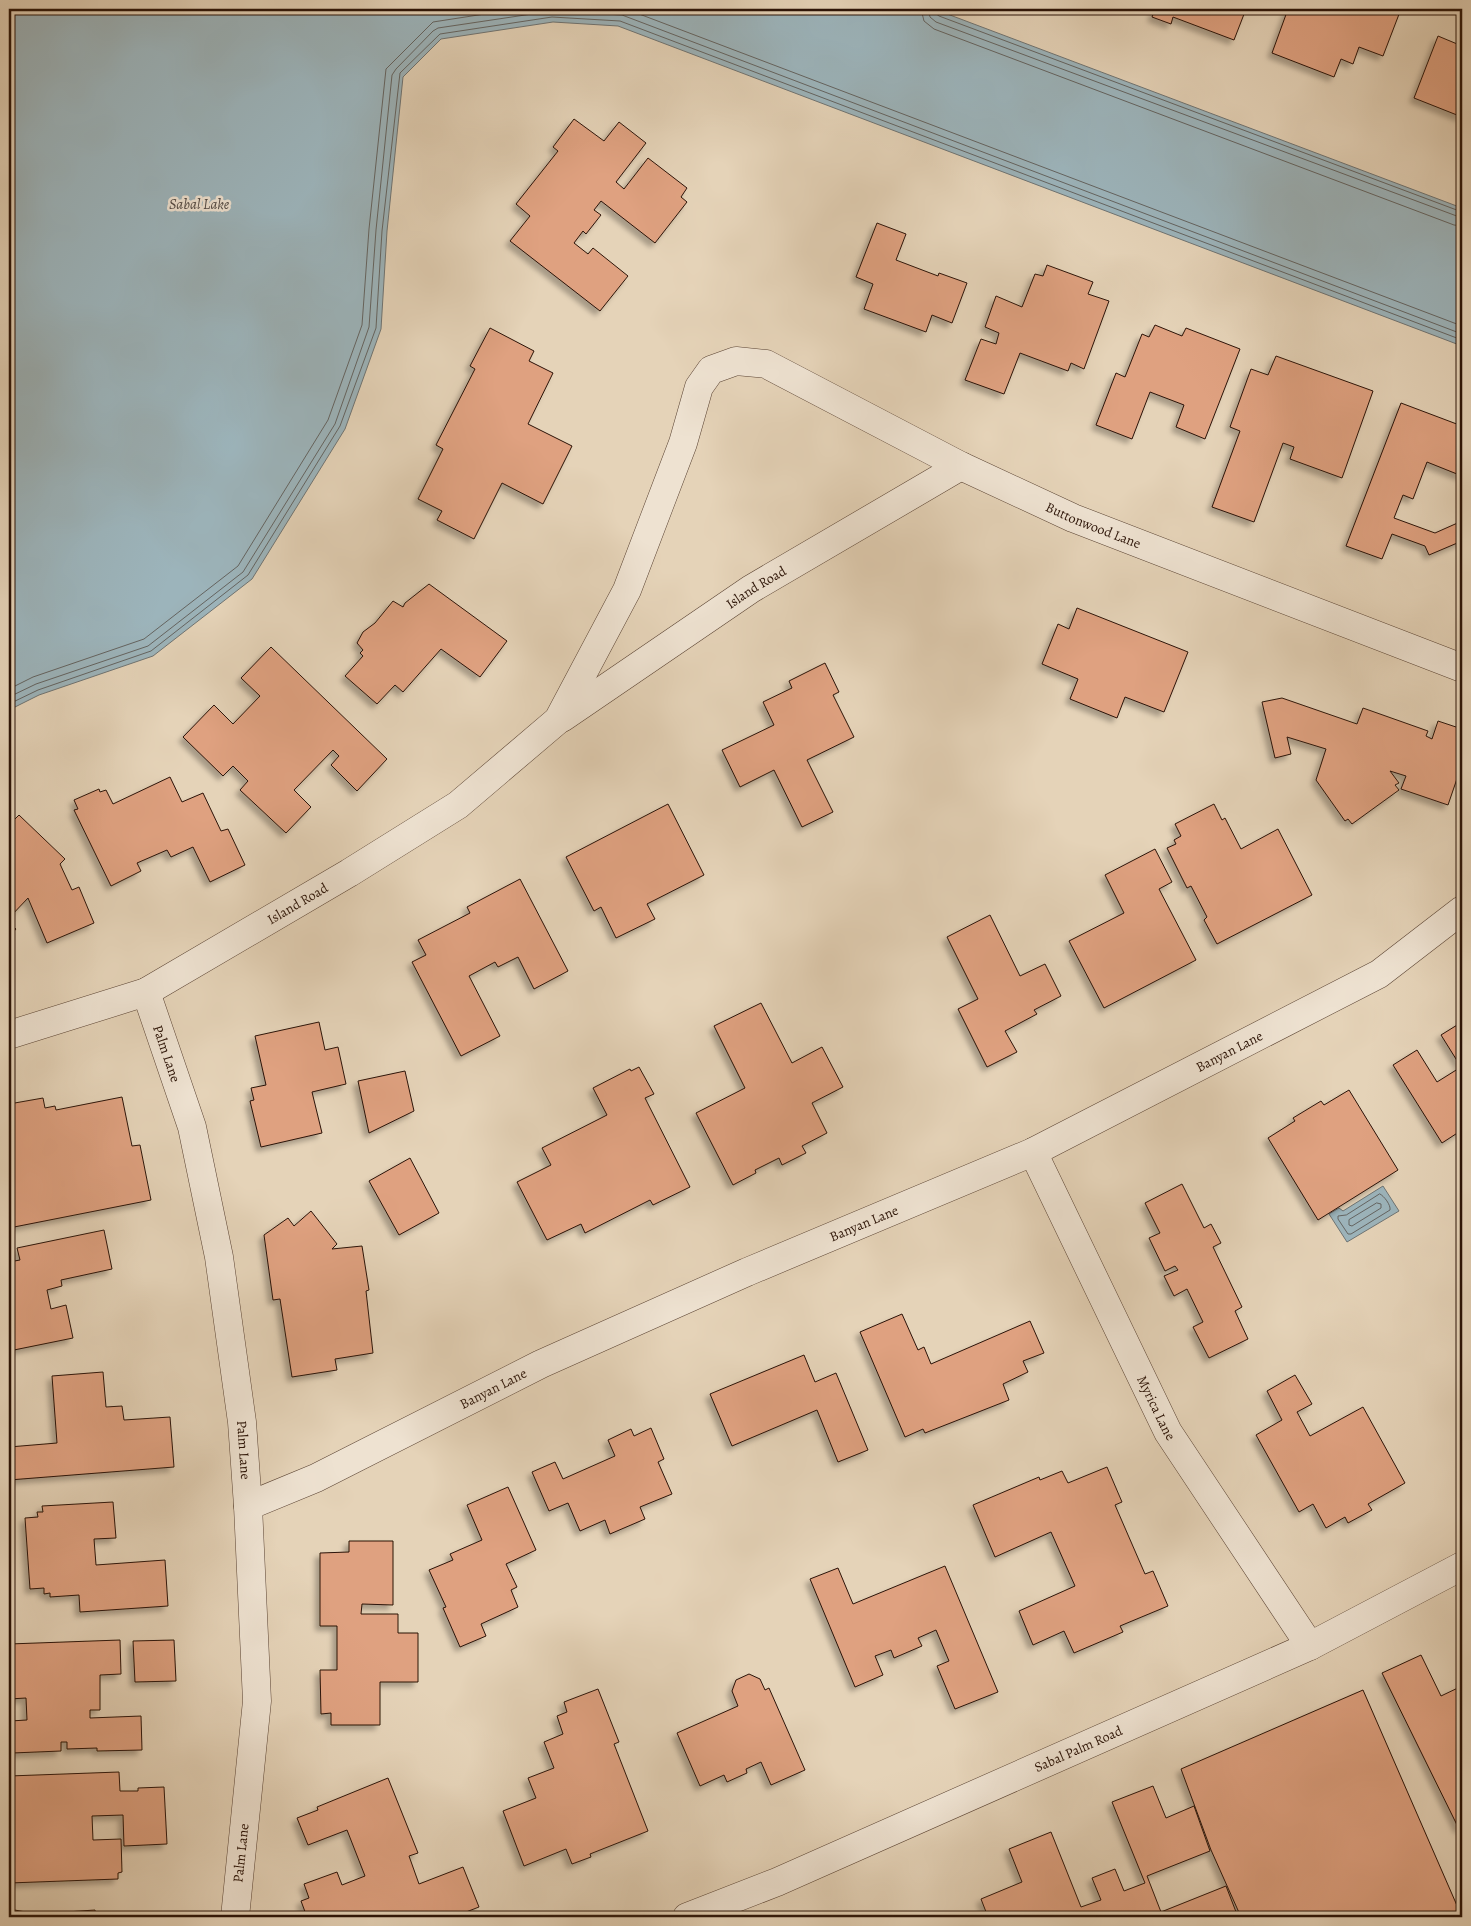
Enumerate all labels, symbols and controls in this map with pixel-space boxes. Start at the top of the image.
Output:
water label: Sabal Lake [169,194,230,214]
street label: Buttonwood Lane [1043,497,1144,553]
street label: Island Road [722,561,790,613]
street label: Island Road [263,878,332,929]
street label: Palm Lane [148,1022,186,1085]
street label: Banyan Lane [1192,1026,1266,1076]
street label: Banyan Lane [826,1200,901,1246]
street label: Banyan Lane [456,1363,530,1413]
street label: Myrica Lane [1133,1372,1180,1444]
street label: Palm Lane [232,1420,256,1480]
street label: Sabal Palm Road [1031,1721,1126,1776]
street label: Palm Lane [228,1822,254,1884]

